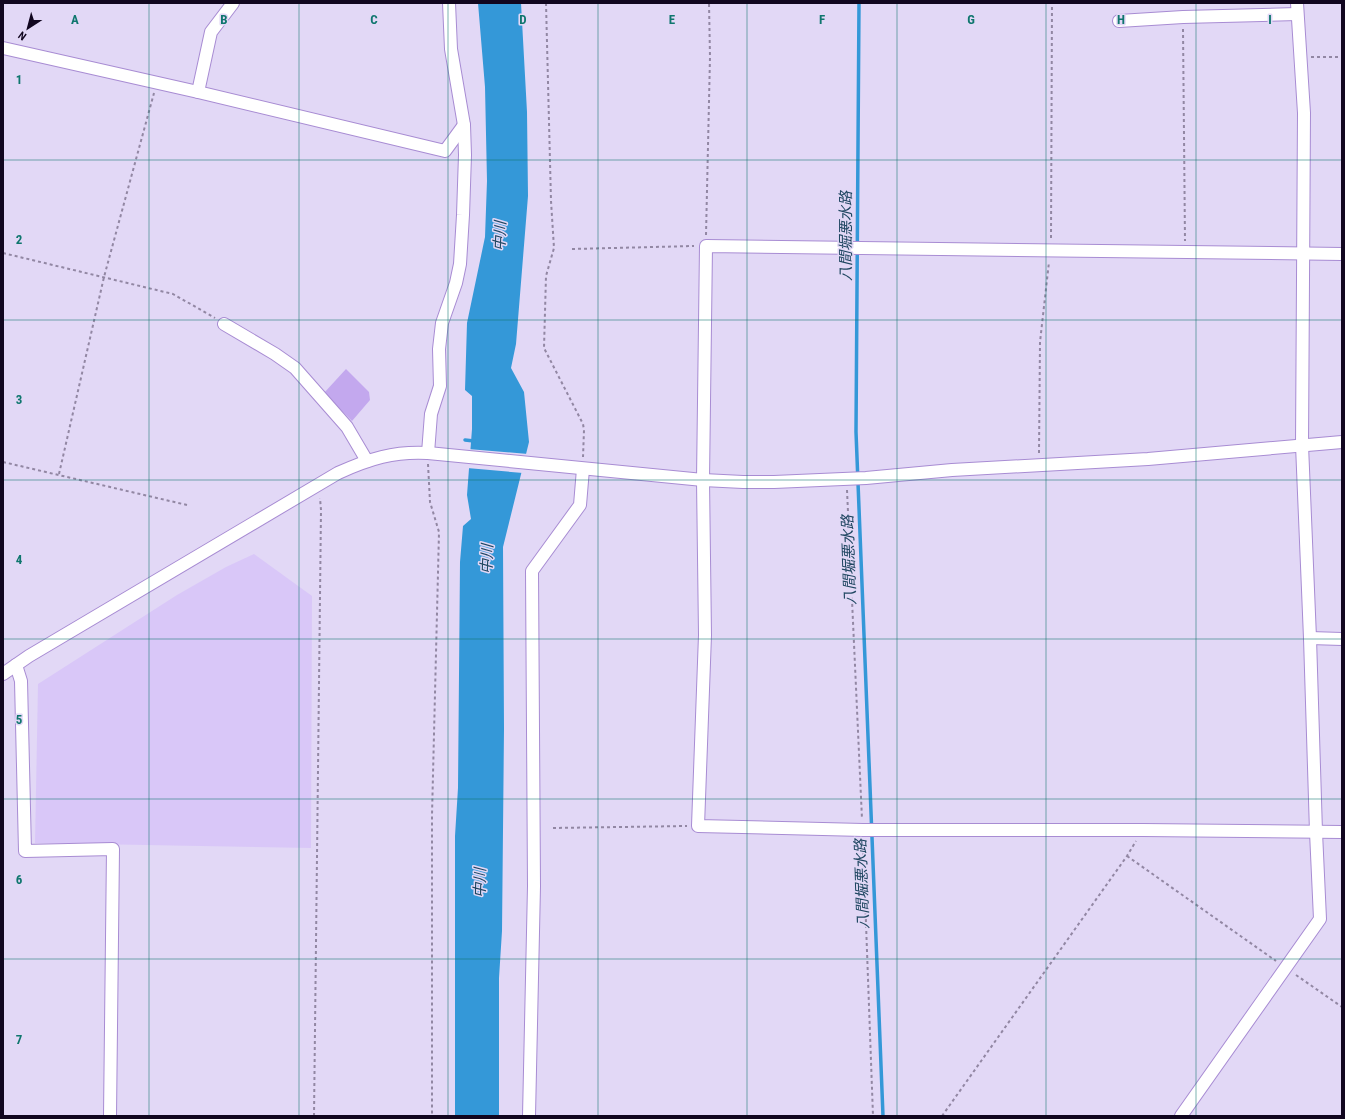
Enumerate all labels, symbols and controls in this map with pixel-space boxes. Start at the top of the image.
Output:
north arrow [8,8,48,48]
text: A [71,12,79,27]
text: B [220,12,228,27]
text: C [370,12,378,27]
text: D [519,12,527,27]
text: E [669,12,676,27]
text: F [819,12,825,27]
text: G [967,12,975,27]
text: H [1117,12,1125,27]
text: I [1268,12,1272,27]
text: N [16,28,29,43]
text: 1 [16,72,22,87]
water label: 八間堀悪水路 [837,189,855,281]
water label: 中川 [490,219,510,251]
text: 2 [16,232,23,247]
text: 3 [16,392,22,407]
water label: 八間堀悪水路 [838,513,860,605]
water label: 中川 [477,542,497,574]
text: 4 [16,552,23,567]
text: 5 [16,712,23,727]
water label: 八間堀悪水路 [851,837,873,929]
water label: 中川 [471,866,489,898]
text: 6 [16,872,23,887]
text: 7 [16,1032,23,1047]

